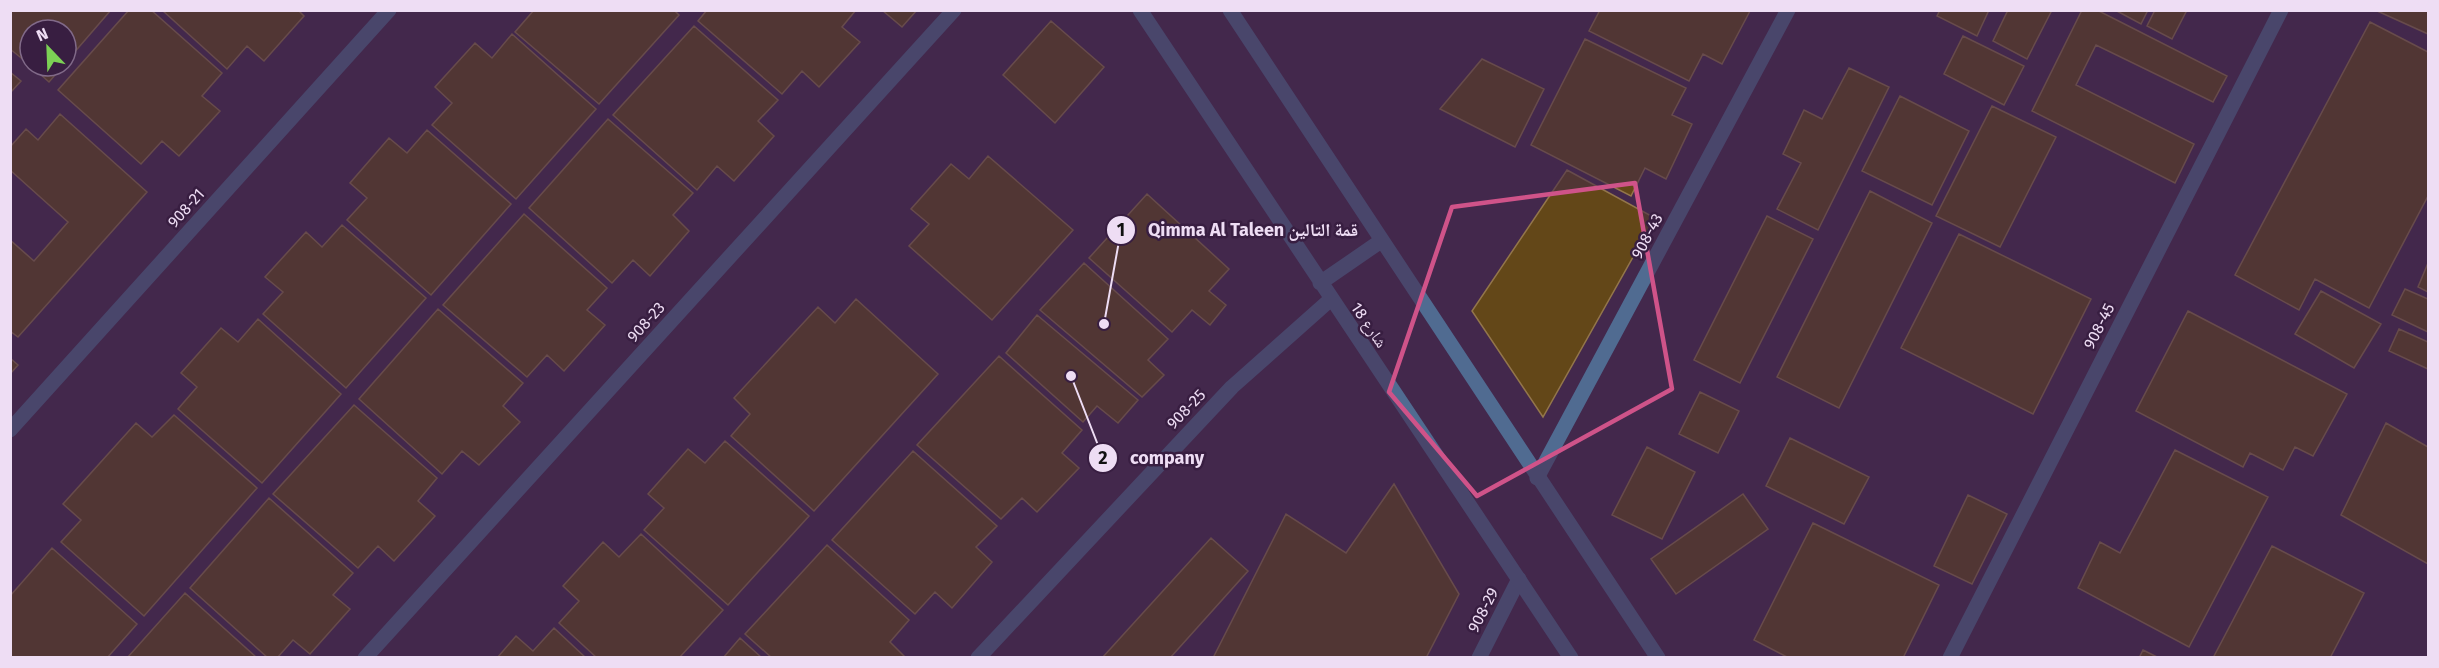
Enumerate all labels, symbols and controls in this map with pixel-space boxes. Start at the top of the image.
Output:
north arrow [18,18,78,78]
text: N [34,24,51,45]
street label: 908-21 [164,185,208,231]
street label: 908-43 [1627,210,1667,262]
callout: Qimma Al Taleen قمة التالين [1106,212,1370,248]
text: 1 [1117,219,1125,241]
text: Qimma Al Taleen قمة التالين [1148,219,1358,241]
street label: 908-23 [623,298,669,346]
street label: شارع 18 [1346,299,1391,352]
street label: 908-45 [2079,300,2119,352]
street label: 908-25 [1163,385,1209,433]
callout: company [1088,440,1216,476]
text: 2 [1098,447,1108,469]
text: company [1130,447,1205,469]
street label: 908-29 [1464,584,1502,636]

